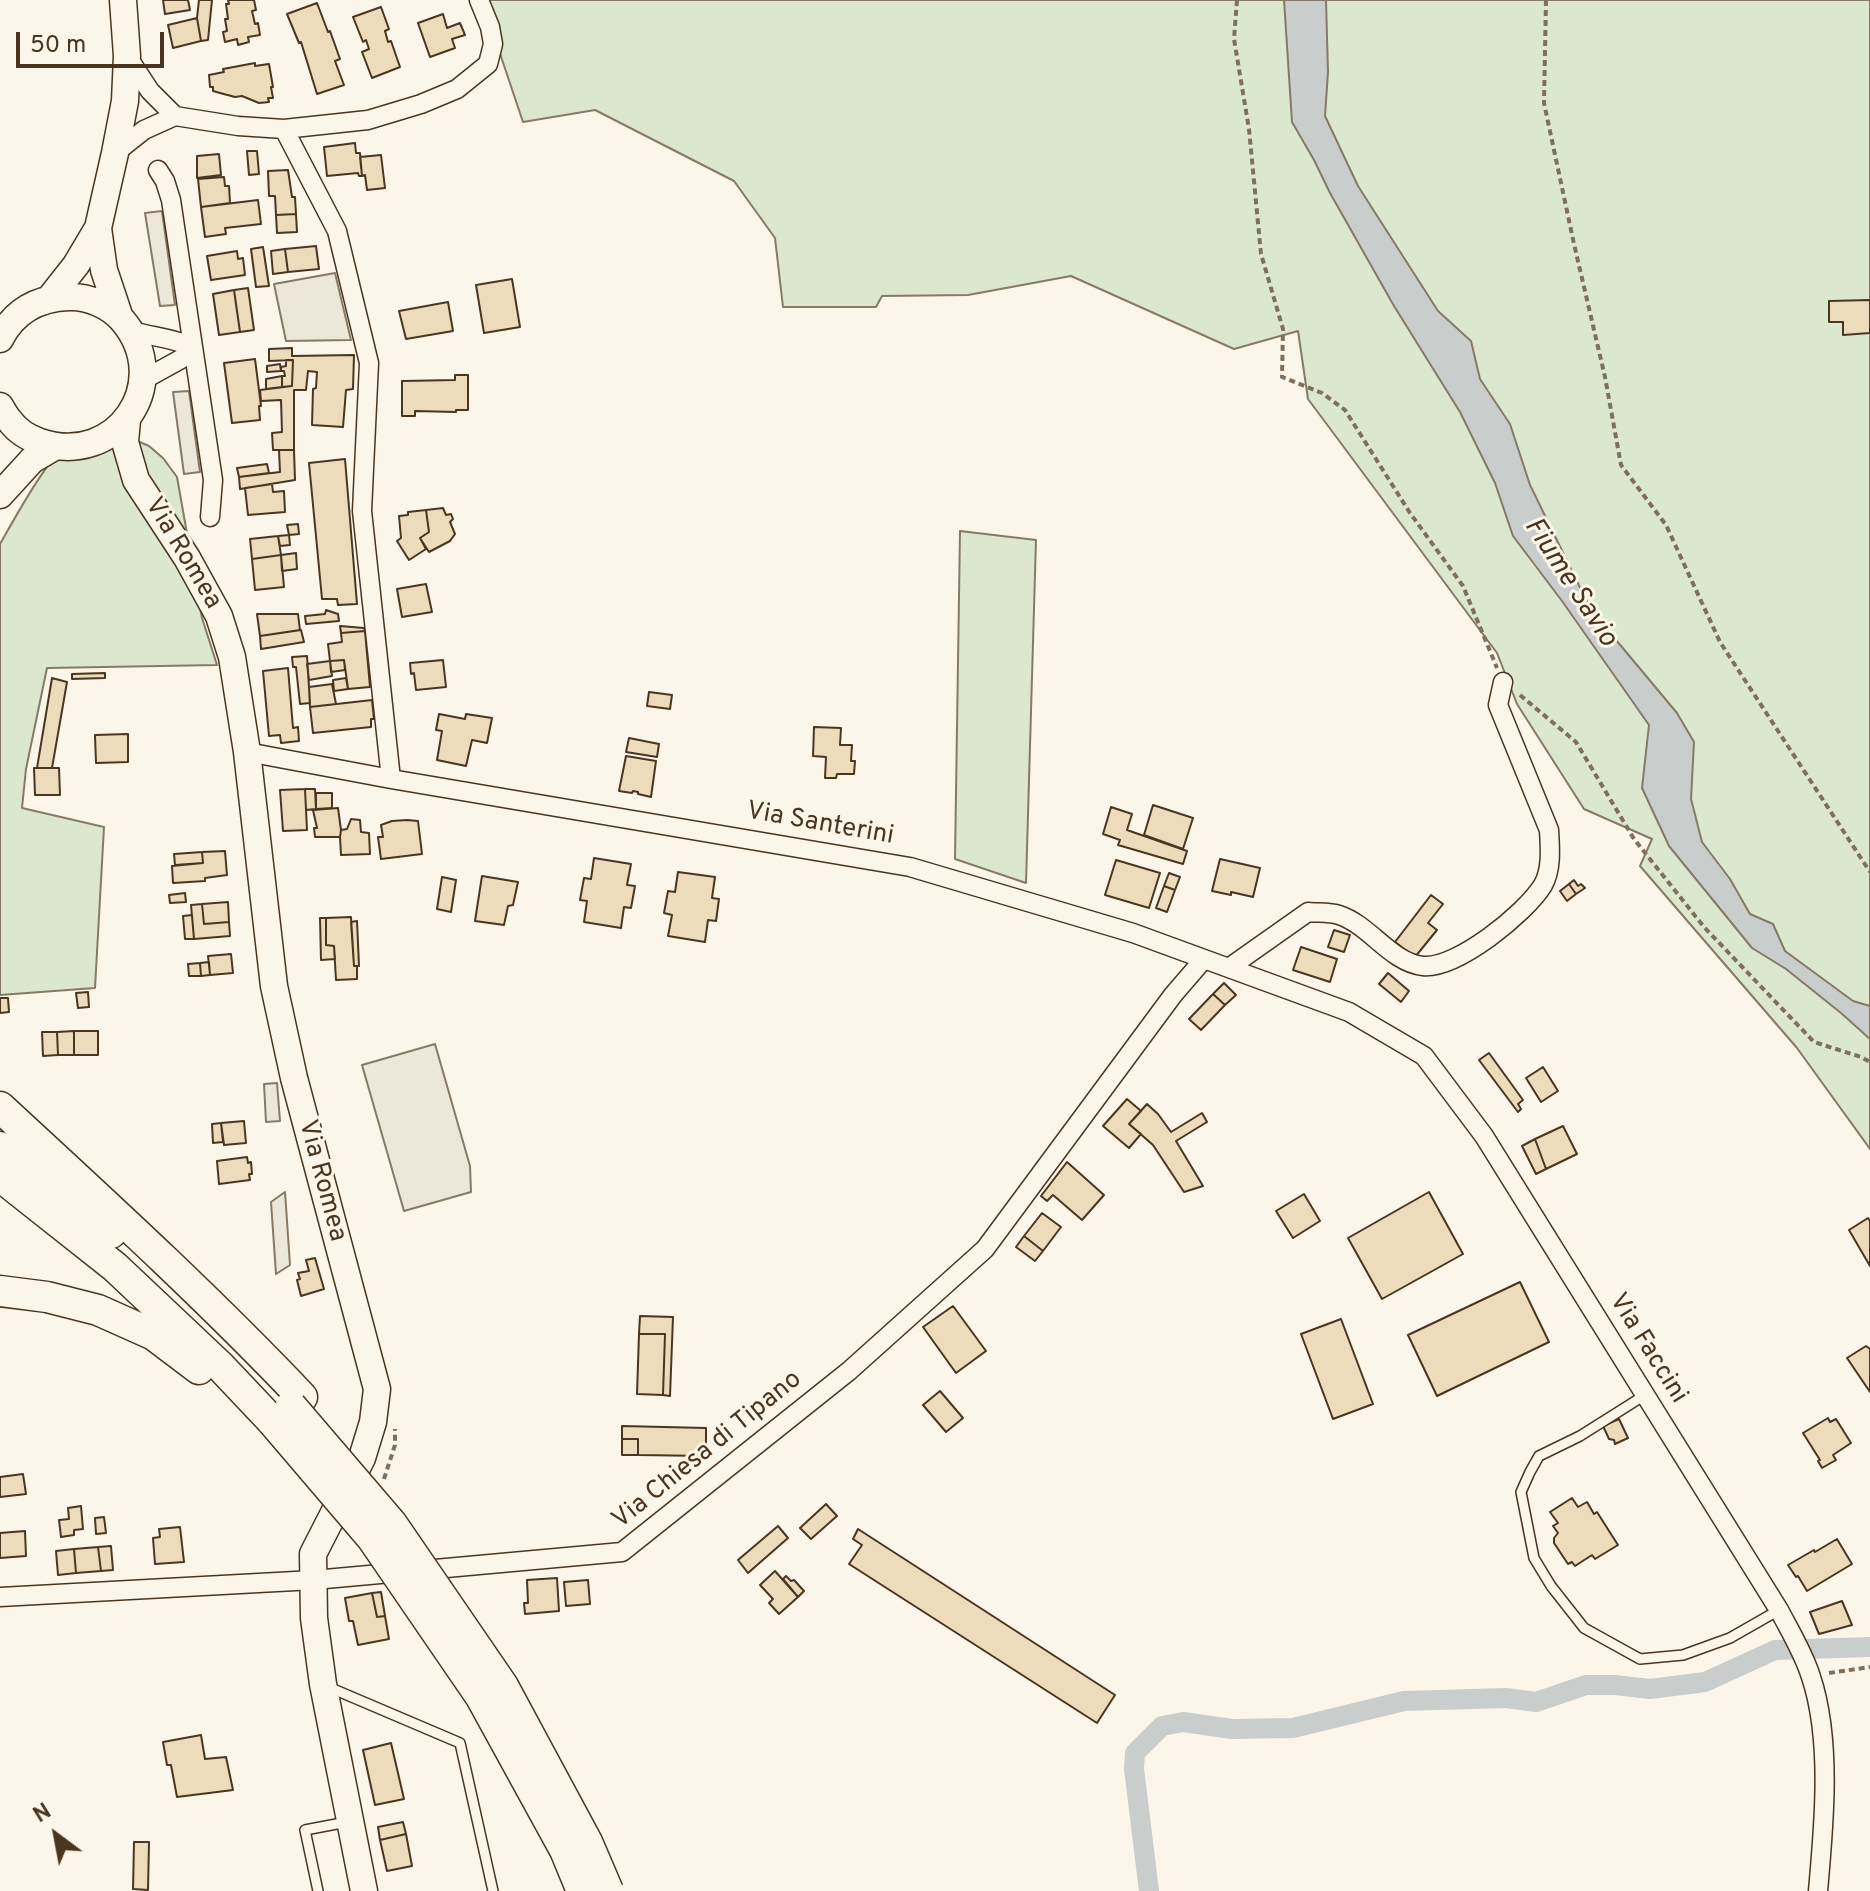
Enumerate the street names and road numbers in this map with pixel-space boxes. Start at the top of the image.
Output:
street label: Via Romea [137,493,227,615]
street label: Via Santerini [744,797,896,853]
street label: Via Romea [290,1117,352,1245]
street label: Via Faccini [1601,1288,1693,1410]
street label: Via Chiesa di Tipano [607,1365,809,1537]

